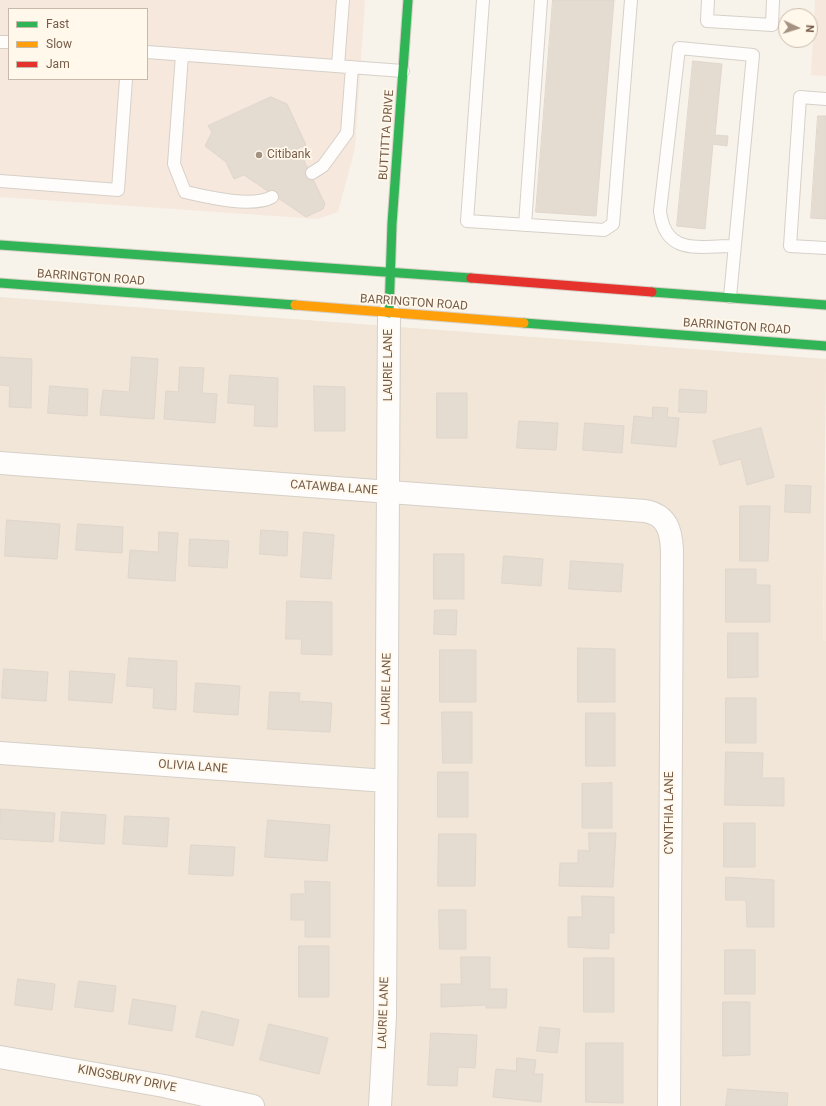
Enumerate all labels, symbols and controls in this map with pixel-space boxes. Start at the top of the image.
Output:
legend [8,8,148,80]
north arrow [778,8,818,48]
text: Fast [46,17,69,31]
text: N [803,24,816,33]
text: Slow [46,37,72,51]
text: Jam [46,57,70,71]
street label: BUTTITTA DRIVE [377,89,397,181]
place label: Citibank [267,148,311,162]
marker: Citibank [254,150,264,160]
street label: BARRINGTON ROAD [37,267,145,289]
street label: BARRINGTON ROAD [360,292,468,314]
street label: BARRINGTON ROAD [683,316,791,338]
street label: LAURIE LANE [382,329,396,401]
street label: CATAWBA LANE [290,478,378,498]
street label: LAURIE LANE [379,653,395,725]
street label: OLIVIA LANE [158,757,228,777]
street label: CYNTHIA LANE [663,771,677,855]
street label: LAURIE LANE [376,977,392,1049]
street label: KINGSBURY DRIVE [76,1062,178,1096]

